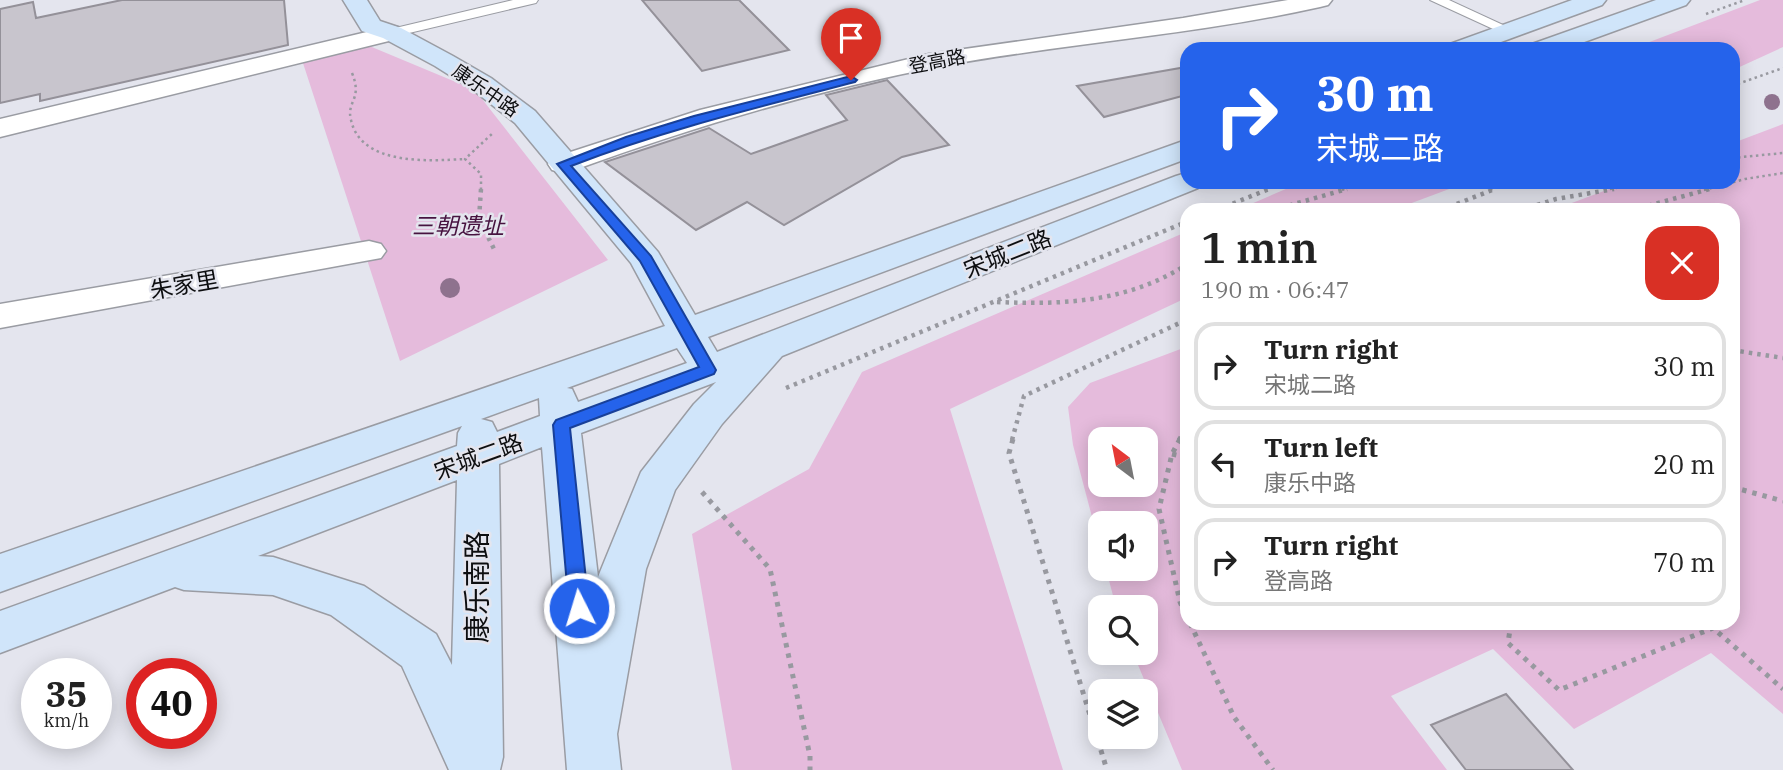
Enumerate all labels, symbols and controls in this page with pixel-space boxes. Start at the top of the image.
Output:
pin [821,8,881,80]
icon: arrive [832,19,870,57]
street label: 登高路 [907,44,967,78]
street label: 康乐中路 [448,58,524,122]
text: 30 m [1316,61,1434,124]
icon: right [1201,70,1292,161]
text: 宋城二路 [1316,127,1444,169]
park label: 三朝遗址 [412,210,506,240]
text: 1 min [1201,220,1318,275]
street label: 宋城二路 [959,222,1055,284]
button: close [1645,226,1719,300]
street label: 朱家里 [147,263,221,305]
text: 190 m · 06:47 [1201,274,1350,304]
text: Turn right [1264,332,1398,366]
icon: right [1205,347,1243,385]
text: 30 m [1653,349,1715,383]
text: 宋城二路 [1264,369,1356,399]
street label: 宋城二路 [430,426,526,486]
north arrow [1088,427,1158,497]
map controls [1088,427,1158,749]
text: Turn left [1264,430,1378,464]
icon: left [1205,445,1243,483]
text: 20 m [1653,447,1715,481]
text: 康乐中路 [1264,467,1356,497]
button: sound [1088,511,1158,581]
text: Turn right [1264,528,1398,562]
street label: 康乐南路 [458,531,495,643]
icon: right [1205,543,1243,581]
text: 70 m [1653,545,1715,579]
text: 登高路 [1264,565,1333,595]
position arrow [542,571,616,645]
button: search [1088,595,1158,665]
speed limit sign: 40 [126,658,217,749]
text: 35 [45,671,88,717]
button: layers [1088,679,1158,749]
text: km/h [44,709,89,732]

